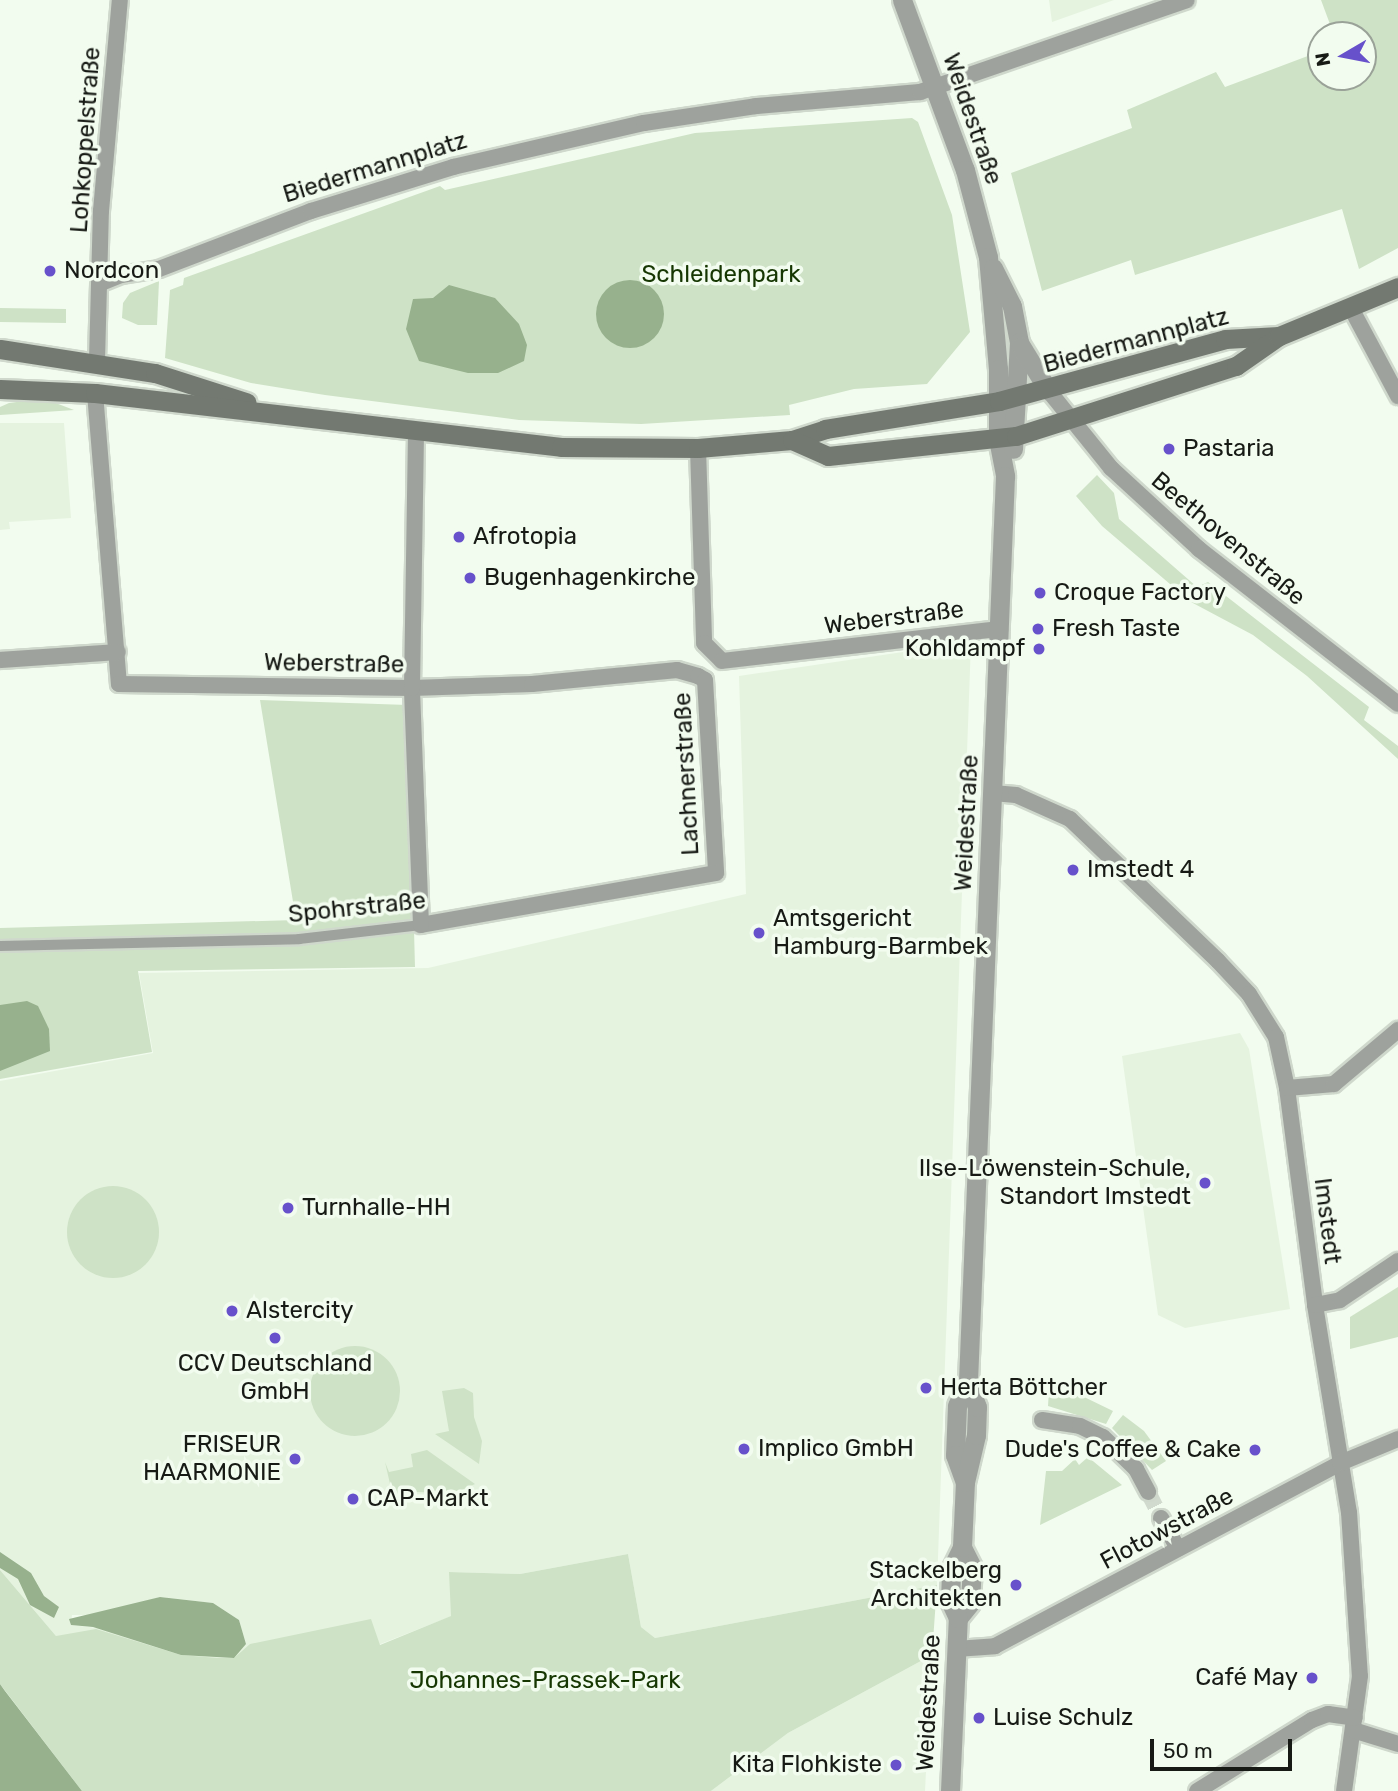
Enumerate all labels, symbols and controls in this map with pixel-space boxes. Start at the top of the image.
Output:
north arrow [1307,21,1377,91]
street label: Lohkoppelstraße [65,46,107,234]
street label: Weidestraße [936,50,1008,188]
text: N [1310,51,1335,68]
street label: Biedermannplatz [280,126,470,210]
place label: Nordcon [64,257,159,285]
park label: Schleidenpark [641,261,801,289]
marker: Nordcon [42,263,58,279]
street label: Biedermannplatz [1040,302,1232,380]
place label: Pastaria [1183,435,1274,463]
marker: Pastaria [1161,441,1177,457]
street label: Beethovenstraße [1145,466,1311,612]
place label: Afrotopia [473,523,577,551]
marker: Afrotopia [451,529,467,545]
place label: Bugenhagenkirche [484,564,695,592]
marker: Bugenhagenkirche [462,570,478,586]
place label: Croque Factory [1054,579,1226,607]
marker: Croque Factory [1032,585,1048,601]
street label: Weberstraße [823,595,965,641]
place label: Fresh Taste [1052,615,1181,643]
marker: Fresh Taste [1030,621,1046,637]
place label: Kohldampf [905,635,1025,663]
marker: Kohldampf [1031,641,1047,657]
street label: Weberstraße [264,648,404,680]
street label: Lachnerstraße [668,692,706,856]
street label: Weidestraße [949,754,985,892]
place label: Imstedt 4 [1087,856,1194,884]
marker: Imstedt 4 [1065,862,1081,878]
street label: Spohrstraße [287,886,427,930]
place label: Amtsgericht Hamburg-Barmbek [773,905,988,961]
marker: Amtsgericht Hamburg-Barmbek [751,925,767,941]
place label: Ilse-Löwenstein-Schule, Standort Imstedt [919,1155,1191,1211]
marker: Ilse-Löwenstein-Schule, Standort Imstedt [1197,1175,1213,1191]
street label: Imstedt [1307,1176,1347,1266]
place label: Turnhalle-HH [302,1194,451,1222]
marker: Turnhalle-HH [280,1200,296,1216]
place label: Alstercity [246,1297,354,1325]
marker: Alstercity [224,1303,240,1319]
marker: CCV Deutschland GmbH [267,1330,283,1346]
place label: CCV Deutschland GmbH [178,1350,372,1406]
place label: Herta Böttcher [940,1374,1107,1402]
marker: Herta Böttcher [918,1380,934,1396]
place label: FRISEUR HAARMONIE [143,1431,281,1487]
place label: Implico GmbH [758,1435,914,1463]
place label: Dude's Coffee & Cake [1004,1436,1241,1464]
marker: Implico GmbH [736,1441,752,1457]
marker: Dude's Coffee & Cake [1247,1442,1263,1458]
marker: FRISEUR HAARMONIE [287,1451,303,1467]
street label: Flotowstraße [1096,1482,1238,1576]
place label: CAP-Markt [367,1485,489,1513]
marker: CAP-Markt [345,1491,361,1507]
place label: Stackelberg Architekten [869,1557,1002,1613]
marker: Stackelberg Architekten [1008,1577,1024,1593]
street label: Weidestraße [911,1634,947,1772]
place label: Café May [1195,1664,1298,1692]
park label: Johannes-Prassek-Park [409,1667,681,1695]
marker: Café May [1304,1670,1320,1686]
place label: Luise Schulz [993,1704,1133,1732]
marker: Luise Schulz [971,1710,987,1726]
scale bar [1153,1724,1295,1768]
text: 50 m [1163,1738,1213,1763]
place label: Kita Flohkiste [732,1751,882,1779]
marker: Kita Flohkiste [888,1757,904,1773]

